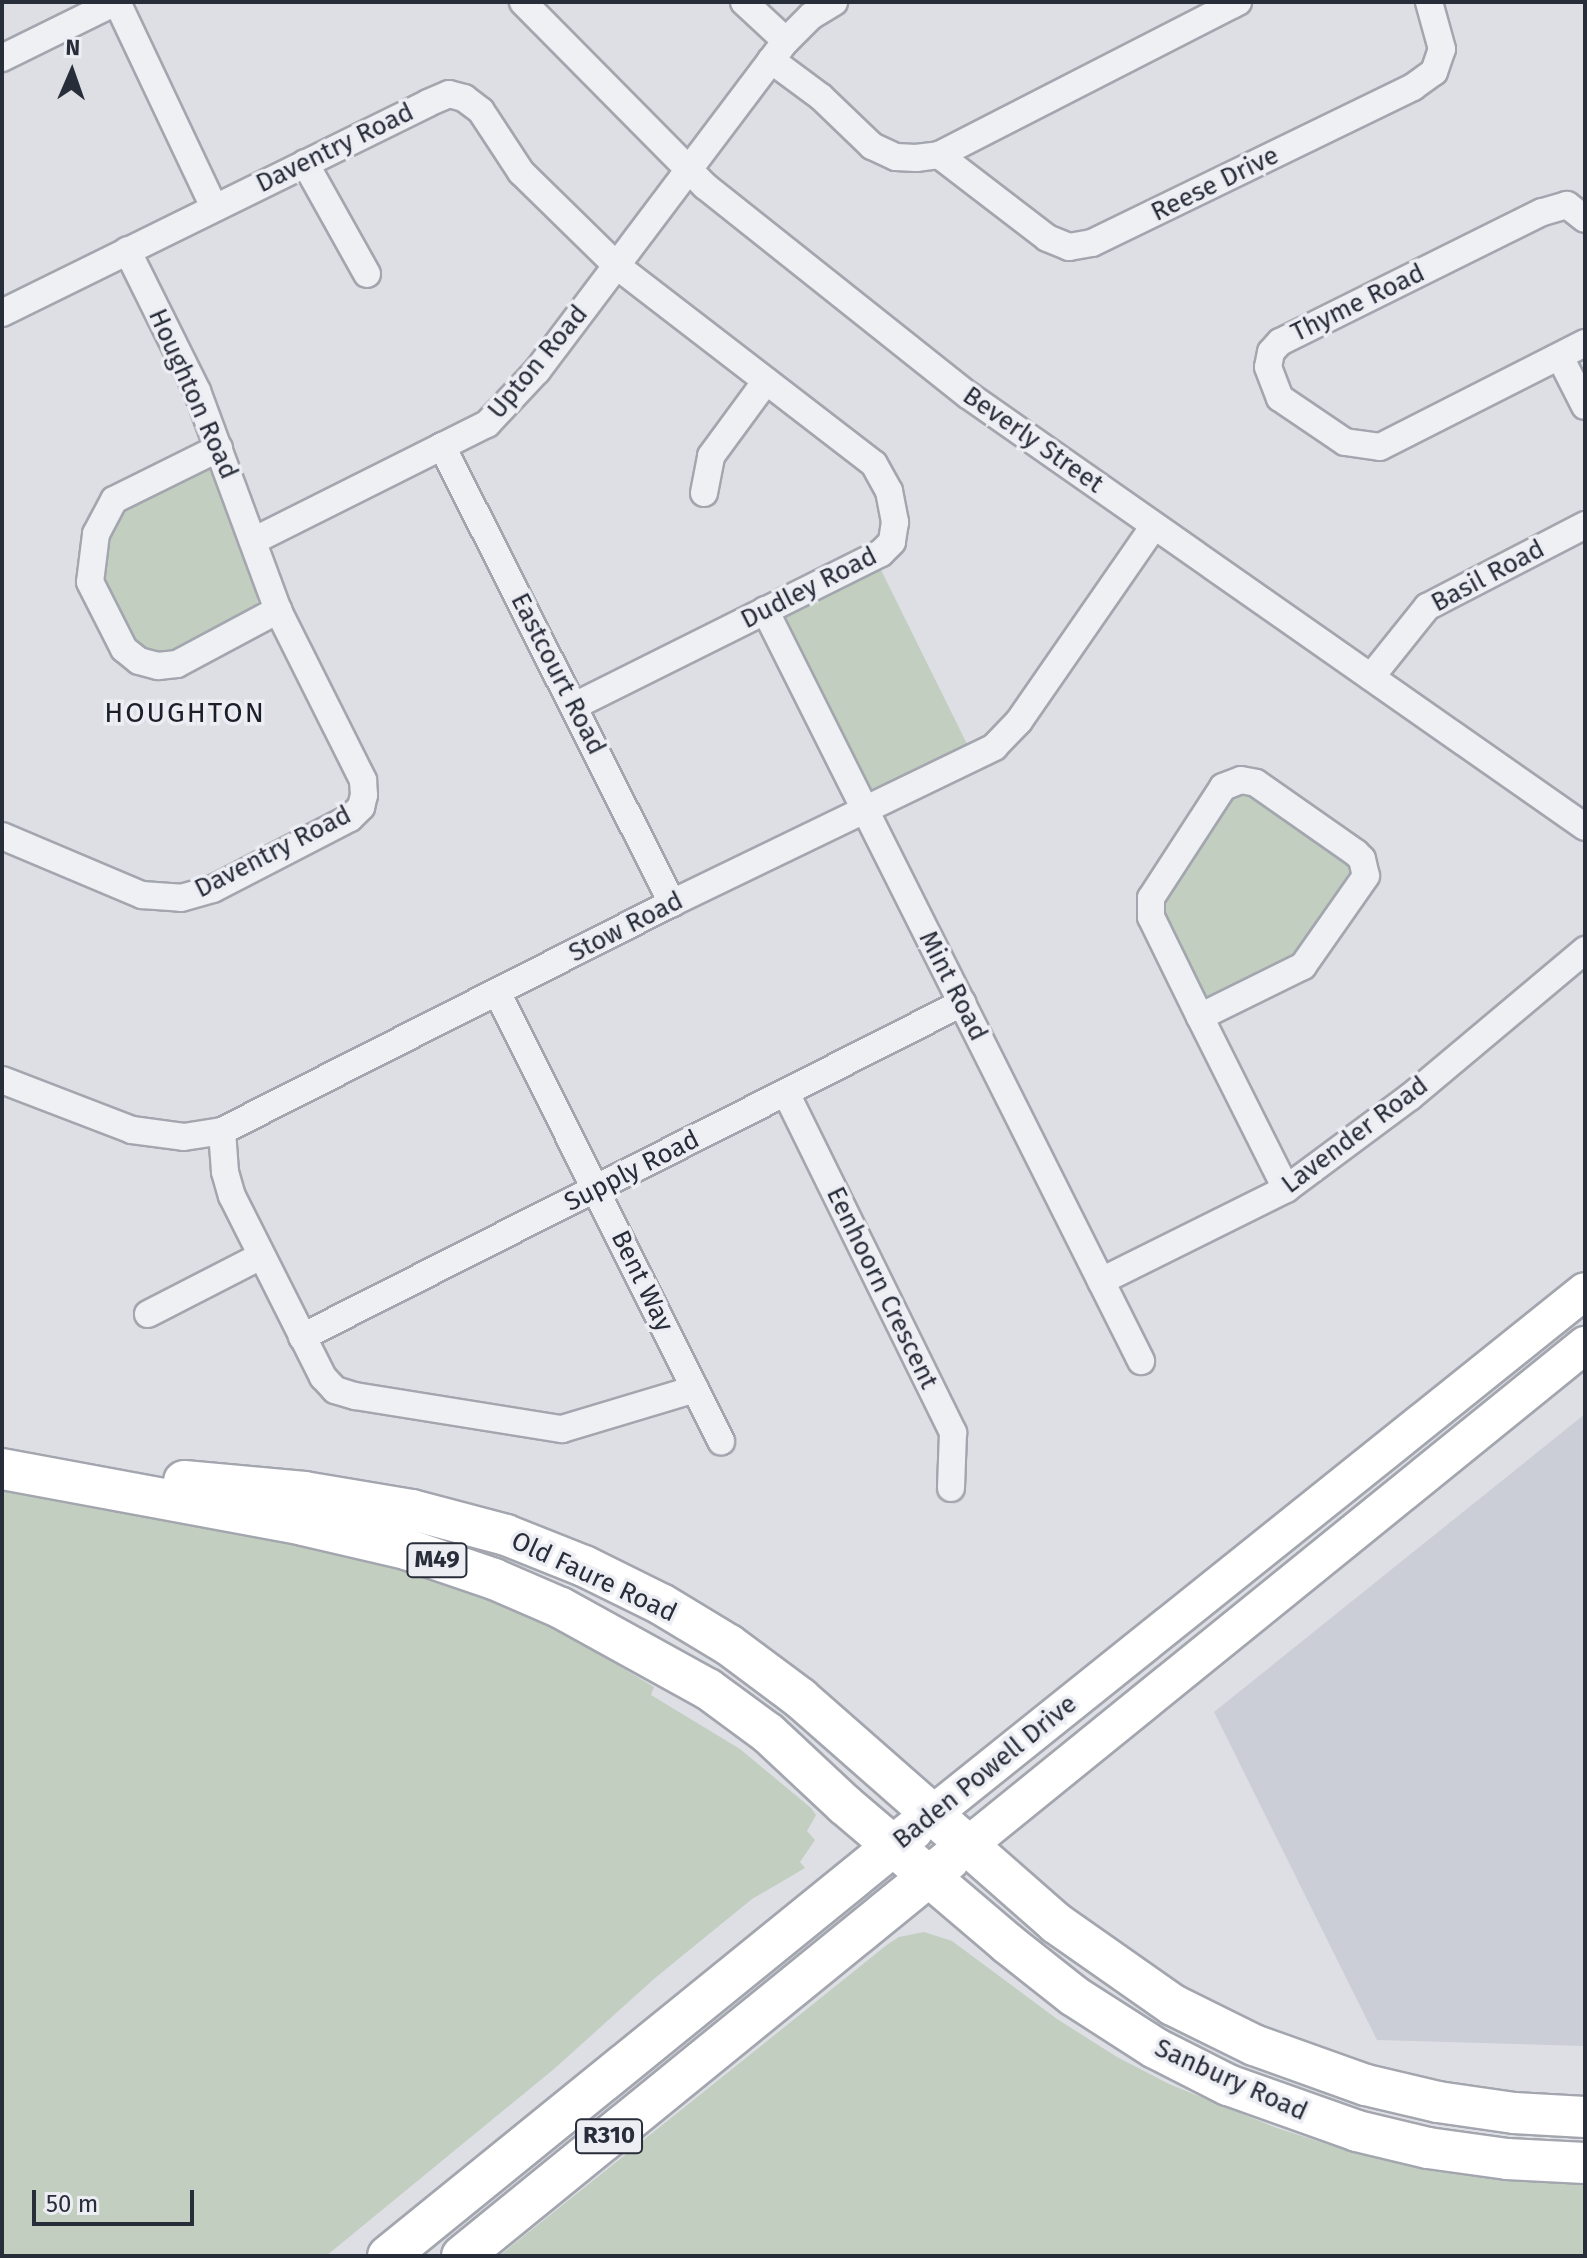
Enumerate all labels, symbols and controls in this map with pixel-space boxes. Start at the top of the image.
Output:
north arrow [32,32,112,112]
text: N [65,34,81,61]
street label: Daventry Road [251,96,419,200]
street label: Reese Drive [1146,140,1284,228]
street label: Thyme Road [1286,257,1430,349]
street label: Upton Road [481,299,595,425]
street label: Houghton Road [142,304,244,484]
street label: Beverly Street [957,380,1109,500]
street label: Basil Road [1426,533,1550,619]
street label: Dudley Road [736,540,882,636]
street label: Eastcourt Road [504,588,612,760]
district label: HOUGHTON [104,696,266,730]
street label: Daventry Road [190,799,356,905]
street label: Stow Road [564,885,688,969]
street label: Mint Road [912,926,994,1046]
street label: Lavender Road [1276,1070,1434,1200]
street label: Supply Road [559,1124,705,1218]
street label: Eenhoorn Crescent [820,1182,944,1394]
street label: Bent Way [604,1225,680,1337]
street label: Old Faure Road [506,1525,682,1629]
road number: M49 [405,1540,469,1580]
street label: Baden Powell Drive [887,1688,1083,1856]
street label: Sanbury Road [1150,2032,1312,2128]
road number: R310 [575,2116,643,2156]
scale bar [36,2174,198,2224]
text: 50 m [46,2190,98,2218]

